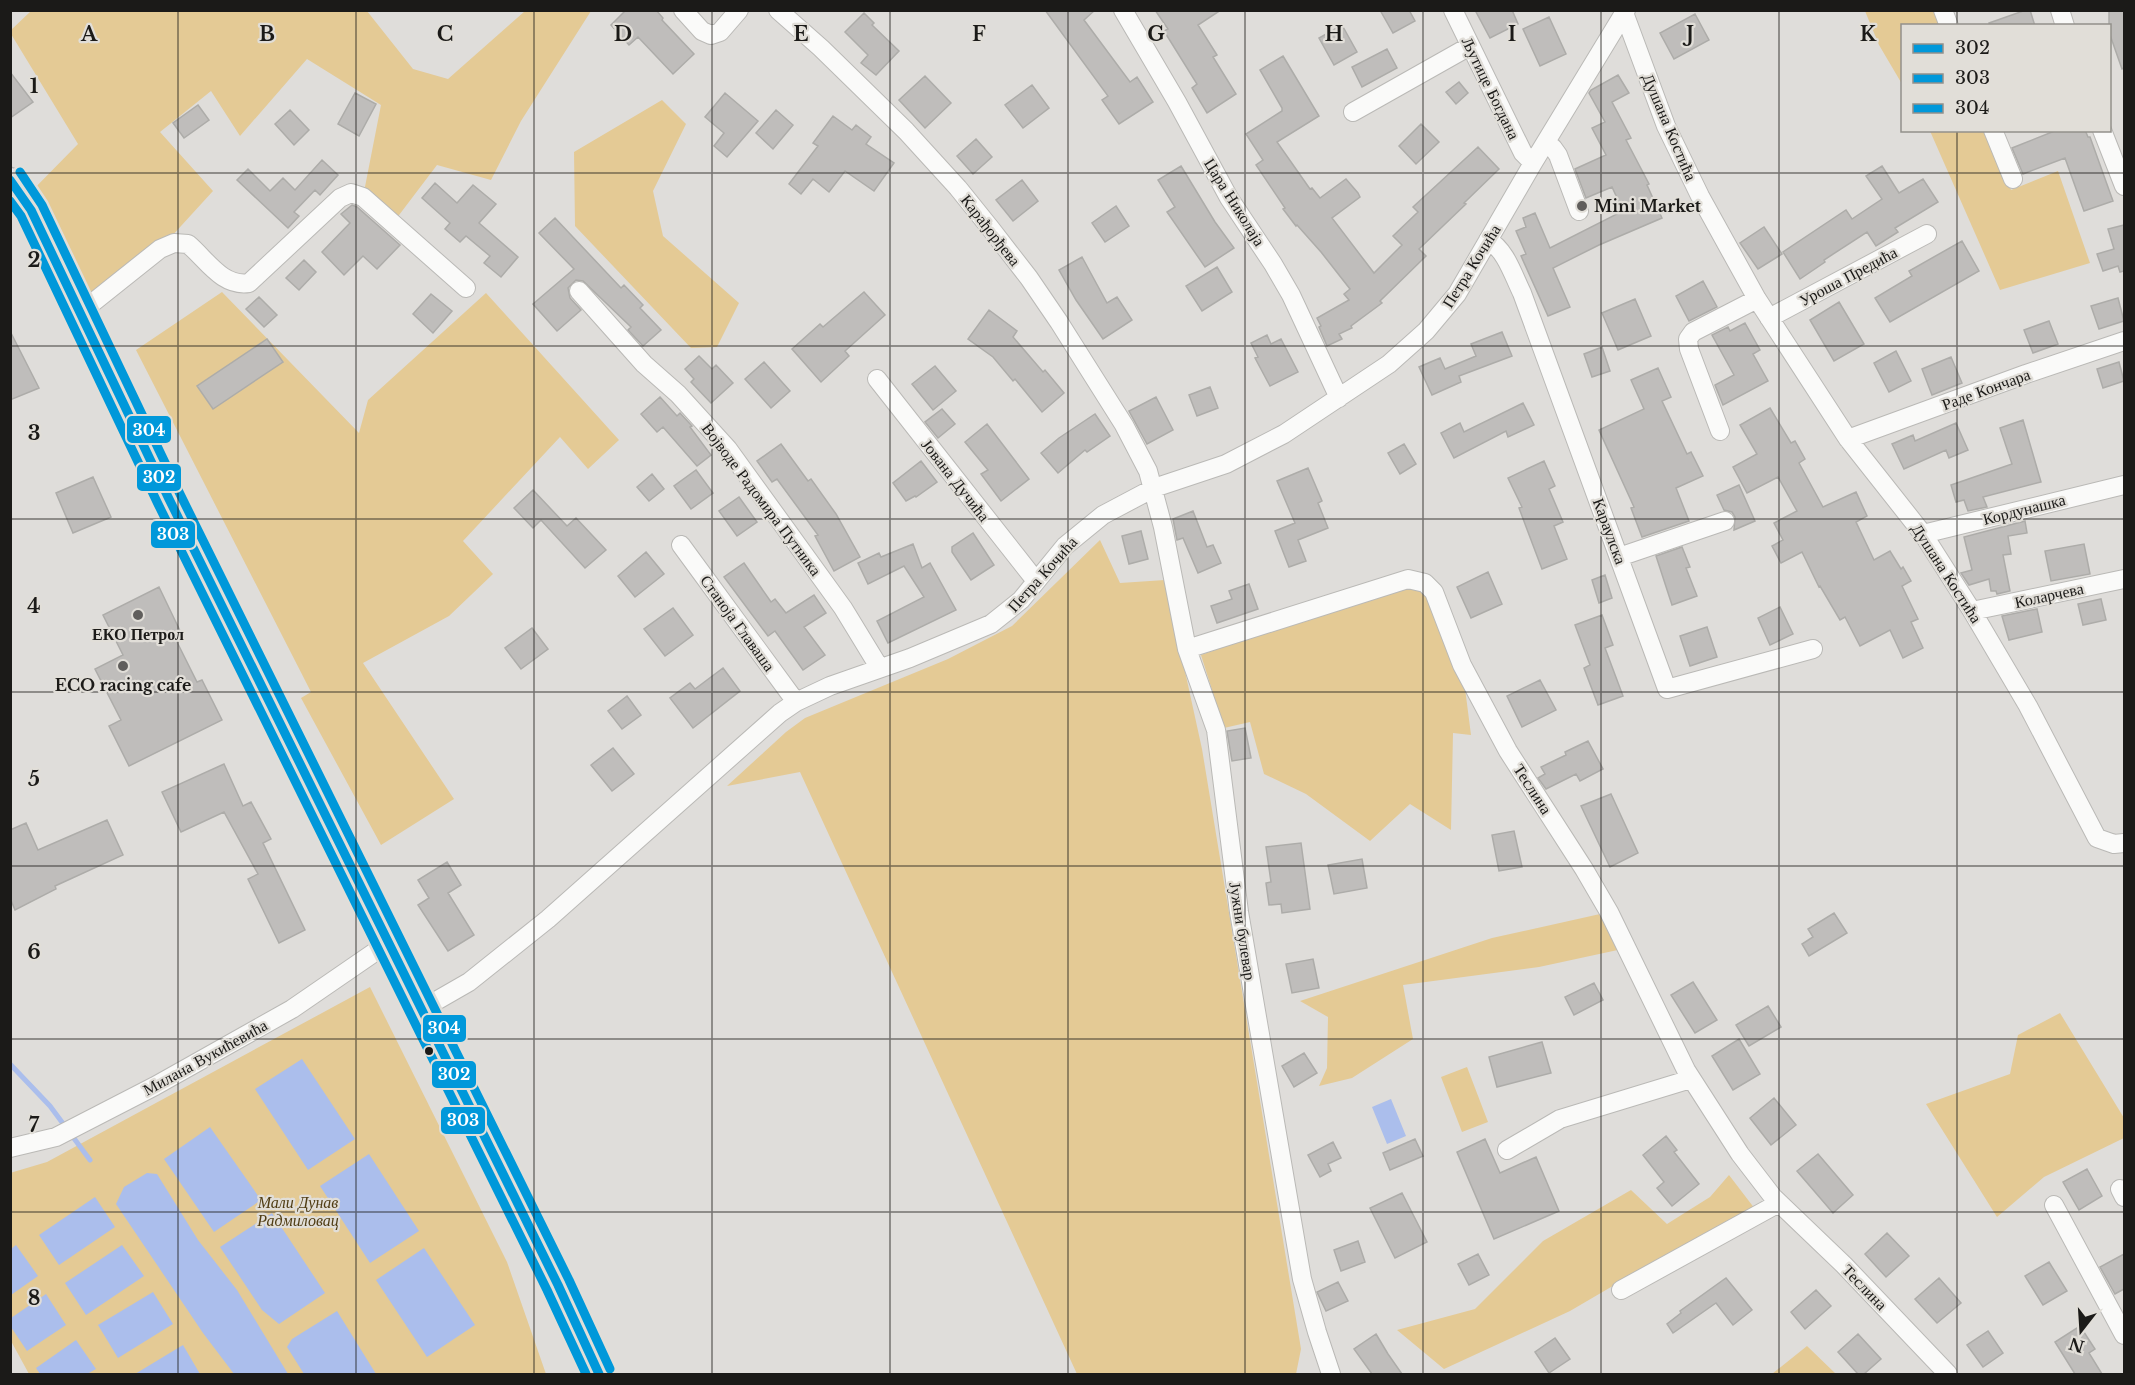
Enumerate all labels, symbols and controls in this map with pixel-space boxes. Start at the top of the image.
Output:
text: A [80,22,98,46]
text: B [259,22,275,46]
text: C [437,22,453,46]
text: D [614,22,632,46]
text: E [793,22,809,46]
text: F [972,22,986,46]
text: G [1147,22,1165,46]
text: H [1325,22,1344,46]
text: I [1508,22,1516,46]
text: J [1682,22,1694,46]
text: K [1860,22,1877,46]
legend [1901,24,2111,132]
street label: Љутице Богдана [1458,33,1524,143]
text: 302 [1955,37,1990,59]
text: 303 [1955,67,1990,89]
street label: Душана Костића [1638,70,1702,184]
text: 1 [30,74,39,98]
text: 304 [1955,97,1989,119]
street label: Цара Николаја [1200,154,1270,250]
street label: Карађорђева [957,190,1025,270]
place label: Mini Market [1594,196,1702,216]
marker: Mini Market [1575,199,1589,213]
street label: Петра Кочића [1437,221,1505,311]
street label: Уроша Предића [1796,242,1900,310]
text: 2 [27,248,41,272]
street label: Раде Кончара [1939,364,2033,414]
line badge: 304 [126,415,172,444]
street label: Војводе Радомира Путника [698,419,826,579]
text: 304 [133,420,165,440]
text: 3 [28,421,40,445]
street label: Јована Дучића [917,435,995,525]
line badge: 302 [136,463,182,492]
text: 302 [143,467,175,487]
street label: Кордунашка [1981,489,2067,529]
street label: Караулска [1589,495,1631,567]
street label: Душана Костића [1907,519,1987,627]
line badge: 303 [150,520,196,549]
text: 303 [157,524,189,544]
street label: Петра Кочића [1003,532,1081,616]
street label: Станоја Главаша [696,571,780,675]
street label: Коларчева [2013,578,2085,612]
text: 4 [27,594,41,618]
marker: ЕКО Петрол [131,608,145,622]
place label: ЕКО Петрол [92,624,184,644]
marker: ECO racing cafe [116,659,130,673]
place label: ECO racing cafe [55,675,191,695]
street label: Теслина [1509,760,1557,818]
text: 5 [28,767,40,791]
street label: Јужни булевар [1225,880,1261,982]
text: 6 [27,940,41,964]
street label: Милана Вукићевића [139,1014,271,1100]
line badge: 304 [422,1014,467,1043]
text: 304 [428,1018,460,1038]
unlabelled marker [423,1045,435,1057]
line badge: 302 [431,1060,477,1089]
text: 302 [438,1064,470,1084]
line badge: 303 [440,1106,486,1135]
text: 303 [447,1110,479,1130]
text: 7 [29,1113,40,1137]
park label: Мали Дунав Радмиловац [256,1192,339,1230]
street label: Теслина [1838,1260,1892,1314]
text: 8 [28,1286,40,1310]
north arrow [2051,1301,2111,1361]
text: N [2066,1334,2087,1357]

